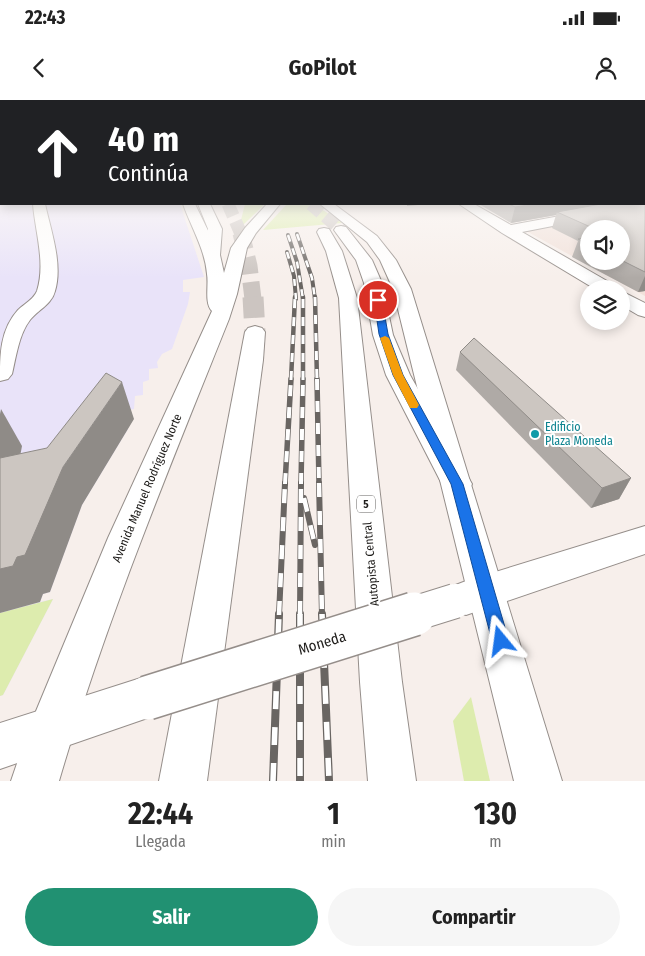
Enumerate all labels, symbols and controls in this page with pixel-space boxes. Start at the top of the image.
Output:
text: 22:43 [25,6,65,29]
icon: back [25,54,53,82]
text: GoPilot [289,54,356,81]
icon: person [592,54,620,82]
text: 40 m [108,118,179,160]
icon: ahead [25,120,90,185]
text: Continúa [108,160,189,187]
map controls [580,220,630,330]
button: sound [580,220,630,270]
pin [357,279,399,321]
button: layers [580,280,630,330]
icon: arrive [364,286,392,314]
street label: Avenida Manuel Rodríguez Norte [109,412,185,564]
place label: Edificio Plaza Moneda [545,420,613,448]
marker: Edificio Plaza Moneda [529,428,541,440]
road number: 5 [357,496,375,512]
street label: Autopista Central [360,521,382,607]
position arrow [474,614,526,666]
street label: Moneda [296,627,348,659]
text: 22:44 [128,796,193,832]
text: 1 [327,796,340,832]
text: 130 [474,796,517,832]
text: Llegada [135,832,186,851]
text: min [321,832,346,851]
text: m [489,832,502,851]
button: Salir [25,888,318,946]
button: Compartir [328,888,620,946]

